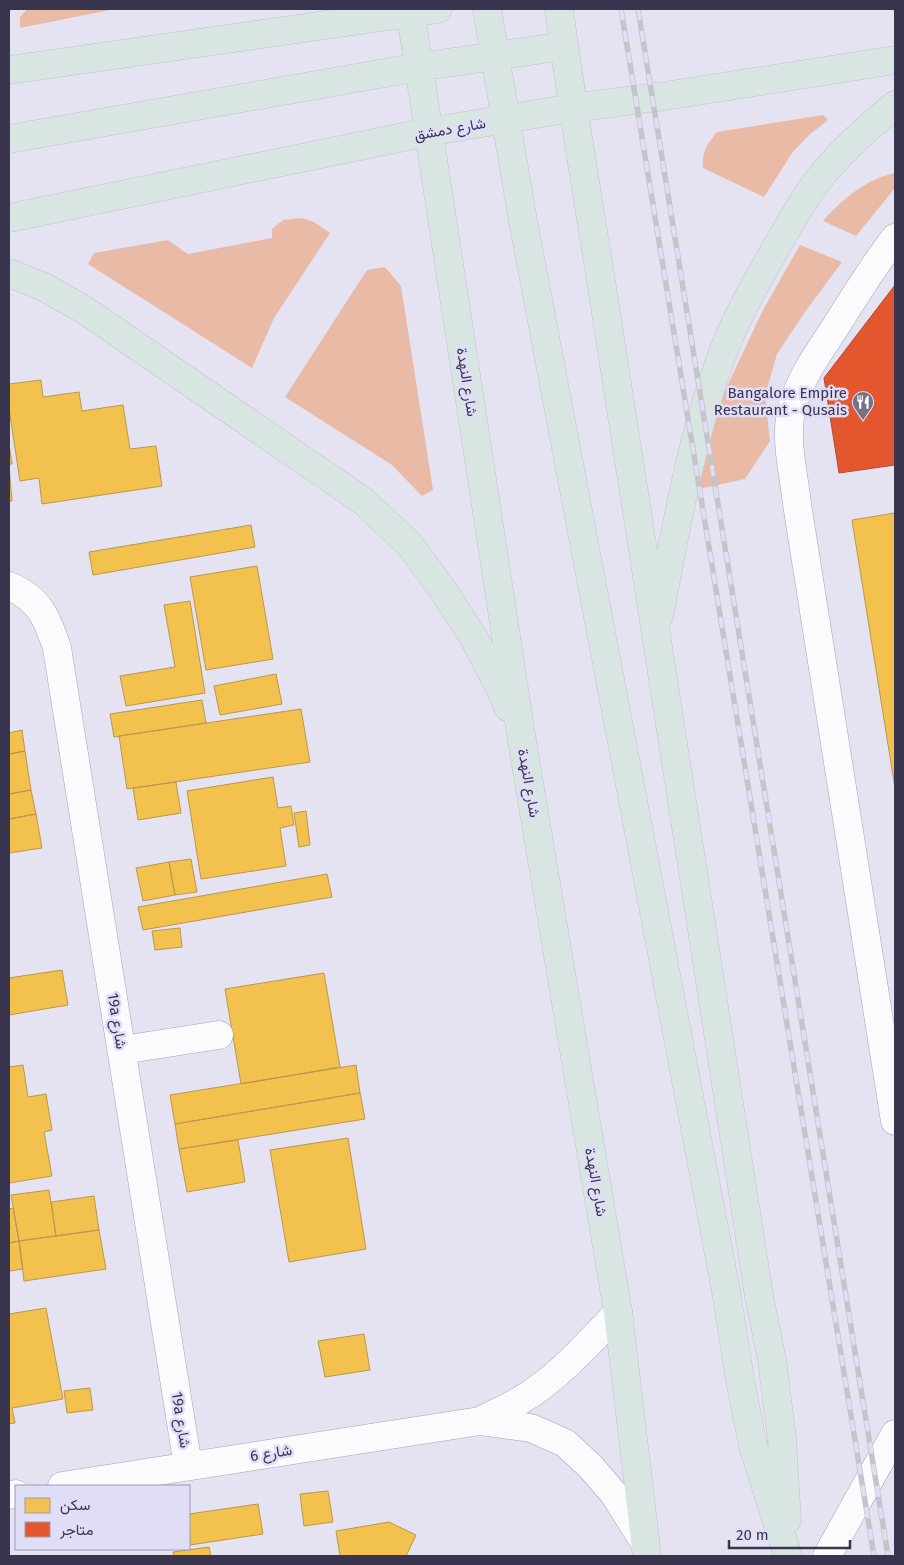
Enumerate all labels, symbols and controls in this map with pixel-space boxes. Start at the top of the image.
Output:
street label: شارع دمشق [413,114,488,146]
street label: شارع النهدة [451,346,481,418]
place label: Bangalore Empire Restaurant - Qusais [714,384,847,419]
restaurant icon: Bangalore Empire Restaurant - Qusais [851,390,875,421]
street label: شارع النهدة [512,747,544,819]
street label: 19a شارع [102,992,130,1051]
street label: شارع النهدة [579,1146,611,1218]
street label: 19a شارع [166,1391,194,1450]
street label: شارع 6 [249,1441,294,1467]
legend [15,1485,190,1550]
text: سكن [60,1496,90,1515]
scale bar [729,1518,850,1550]
text: متاجر [59,1521,94,1539]
text: 20 m [736,1526,769,1544]

